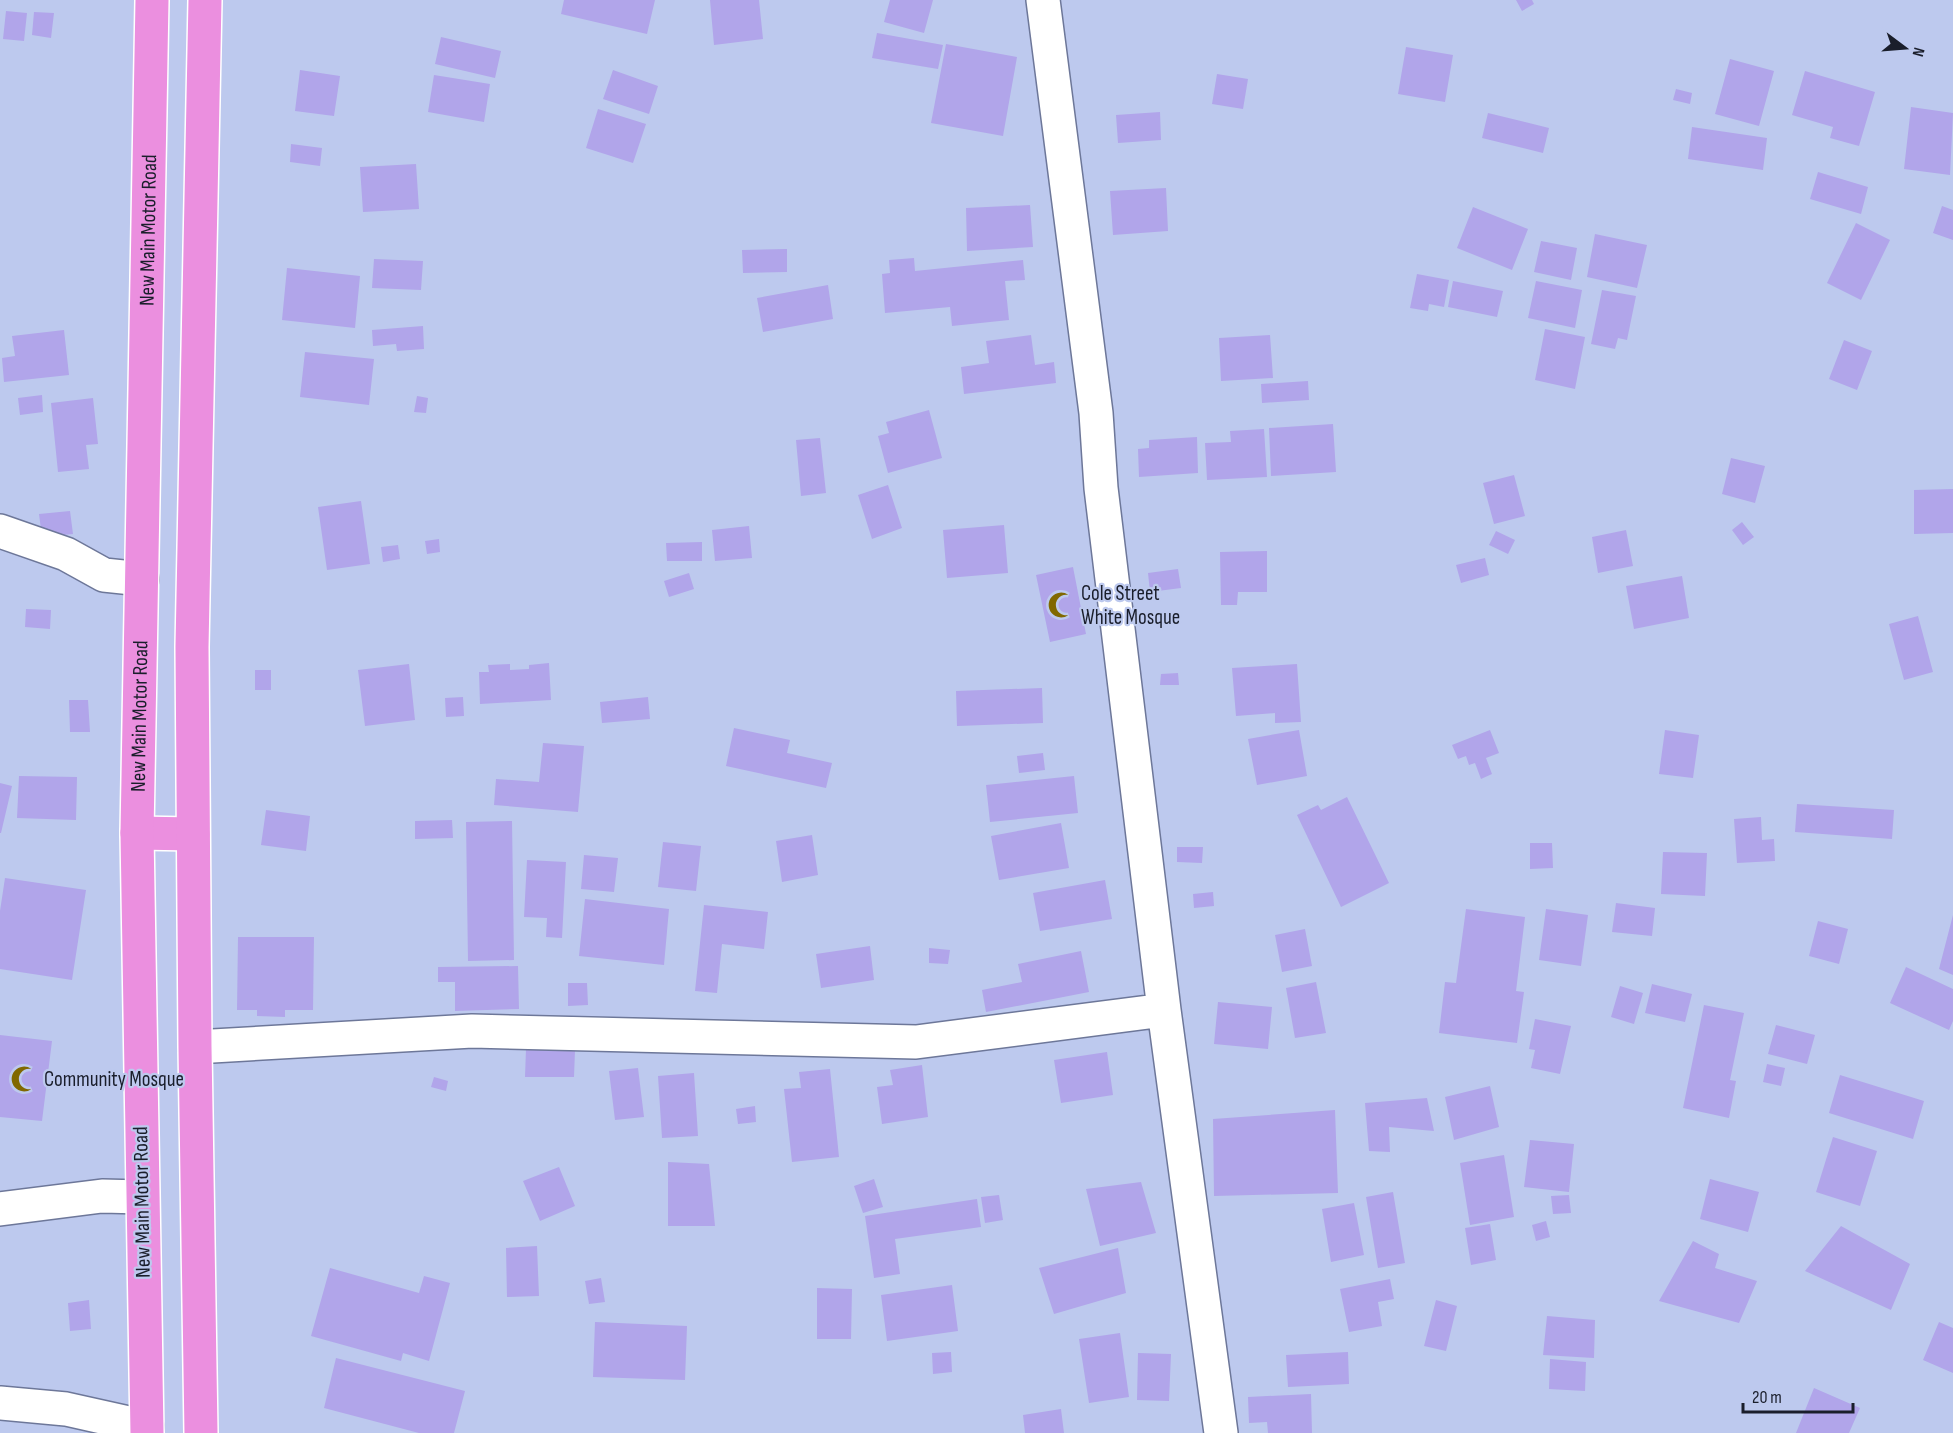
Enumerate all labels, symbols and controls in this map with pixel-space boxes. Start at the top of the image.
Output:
north arrow [1875,18,1935,78]
text: N [1908,45,1928,58]
street label: New Main Motor Road [134,154,162,306]
place label: Cole Street White Mosque [1081,581,1180,630]
mosque icon: Cole Street White Mosque [1046,590,1076,620]
street label: New Main Motor Road [125,640,153,792]
mosque icon: Community Mosque [9,1064,39,1094]
place label: Community Mosque [44,1067,184,1092]
street label: New Main Motor Road [128,1126,156,1278]
scale bar [1743,1376,1852,1414]
text: 20 m [1752,1387,1782,1408]

